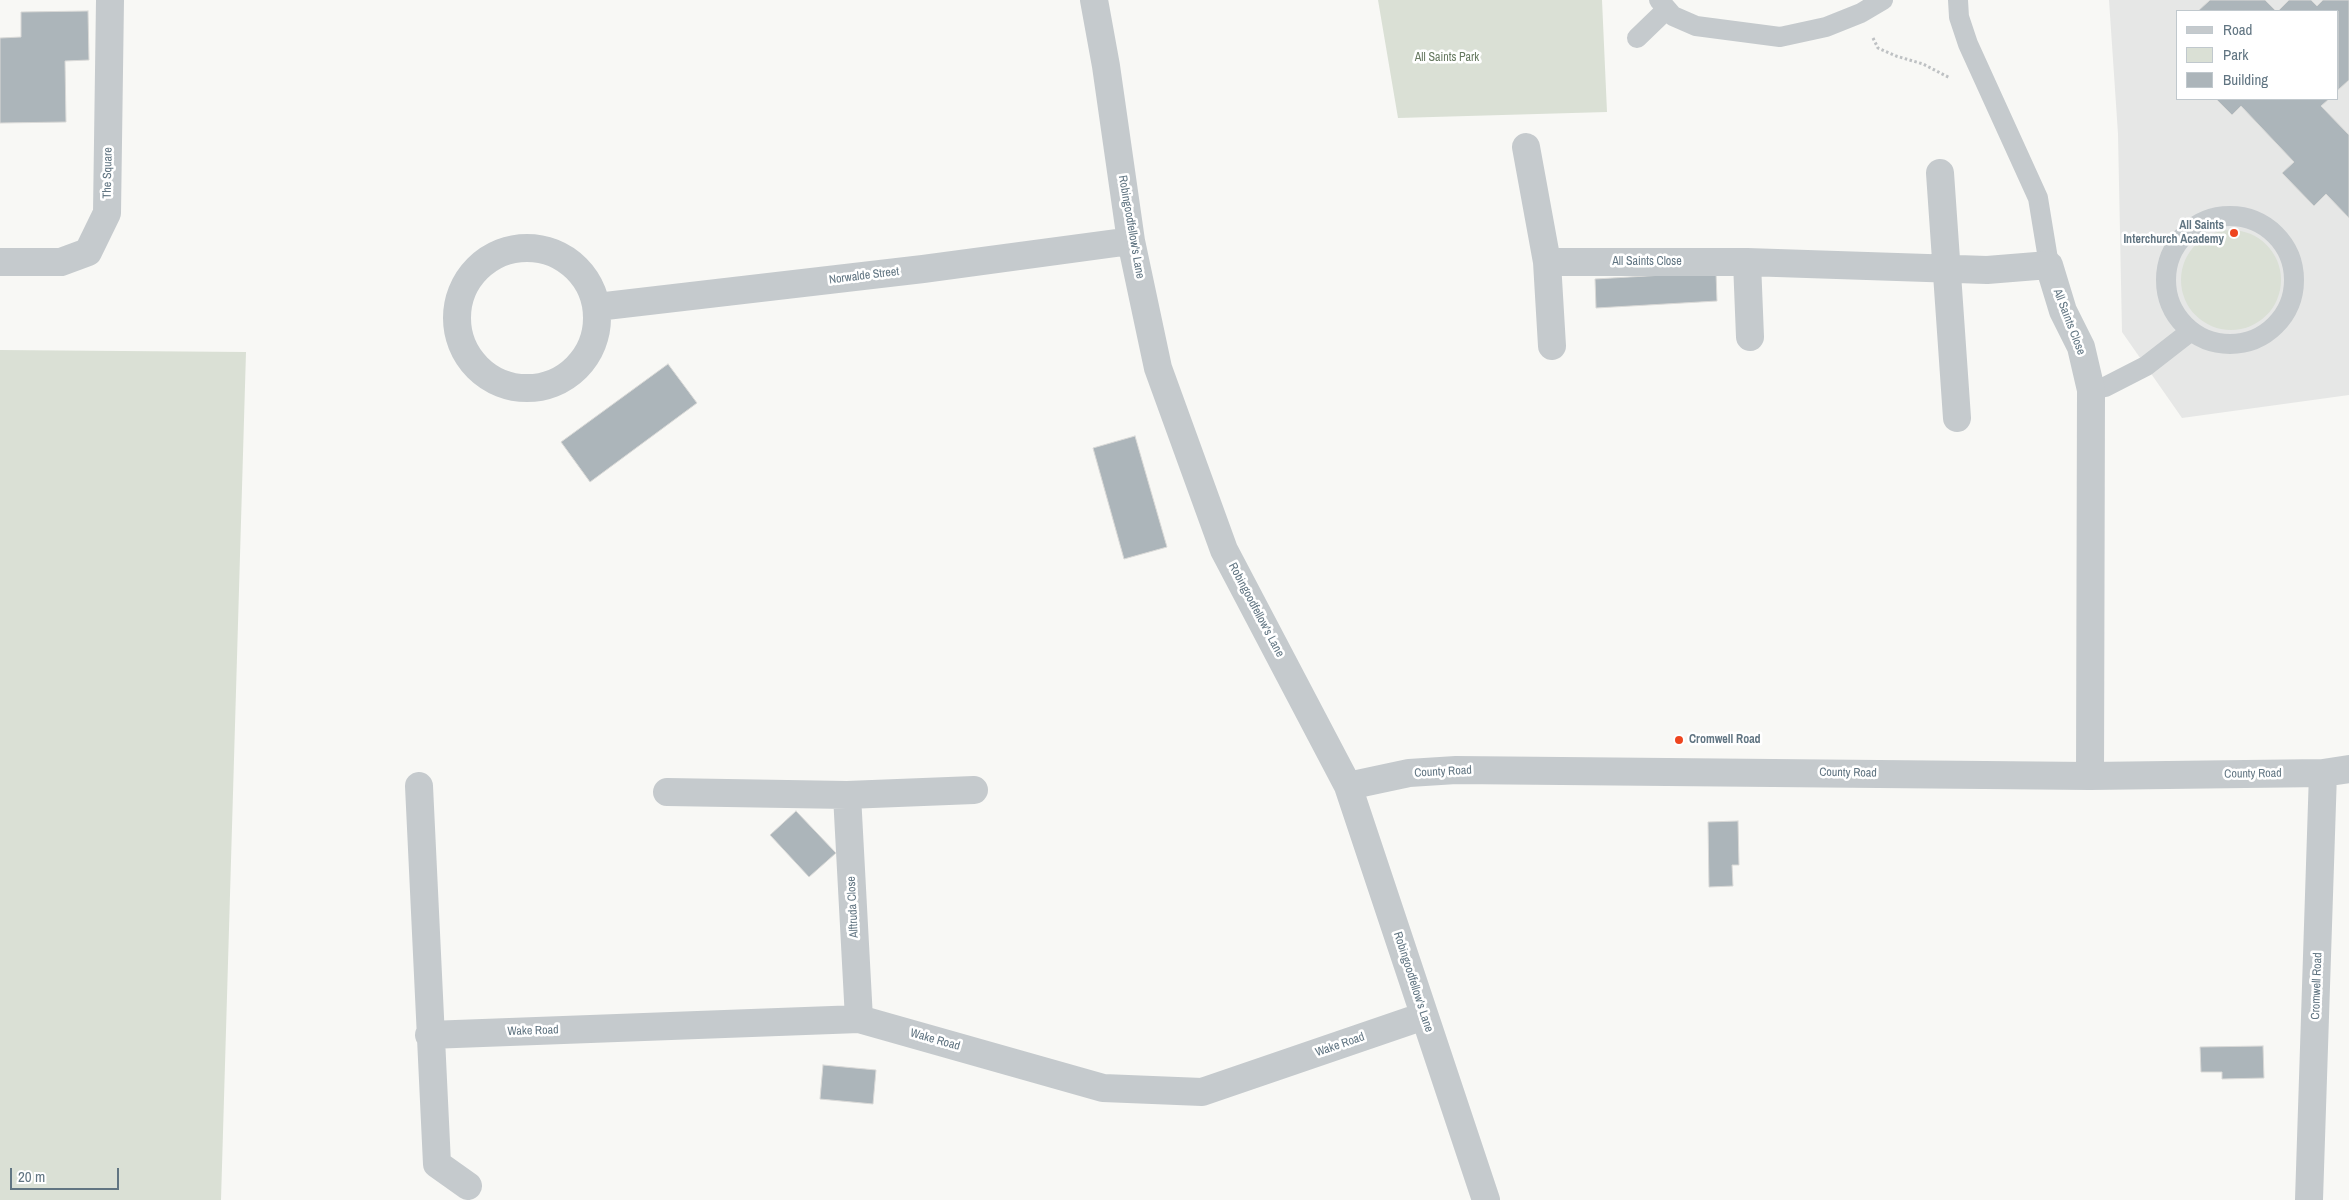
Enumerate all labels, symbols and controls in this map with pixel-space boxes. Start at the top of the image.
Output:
legend [2176,10,2339,100]
text: Road [2223,19,2252,40]
text: Park [2223,44,2248,65]
park label: All Saints Park [1415,51,1479,65]
text: Building [2223,69,2268,90]
street label: The Square [100,147,116,199]
street label: Robingoodfellow's Lane [1115,174,1147,280]
place label: All Saints Interchurch Academy [2123,219,2224,247]
marker: All Saints Interchurch Academy [2228,227,2240,239]
street label: All Saints Close [1612,255,1682,269]
street label: Norwalde Street [828,265,900,287]
street label: All Saints Close [2050,287,2088,357]
street label: Robingoodfellow's Lane [1225,560,1287,660]
place label: Cromwell Road [1689,733,1761,747]
marker: Cromwell Road [1673,734,1685,746]
street label: County Road [1414,763,1472,781]
street label: County Road [1819,765,1877,781]
street label: County Road [2224,766,2282,782]
street label: Alftruda Close [844,876,862,938]
street label: Robingoodfellow's Lane [1390,930,1436,1034]
street label: Cromwell Road [2309,952,2325,1020]
street label: Wake Road [507,1023,559,1039]
street label: Wake Road [908,1026,962,1054]
street label: Wake Road [1314,1030,1366,1060]
scale bar [12,1158,121,1190]
text: 20 m [18,1166,45,1187]

